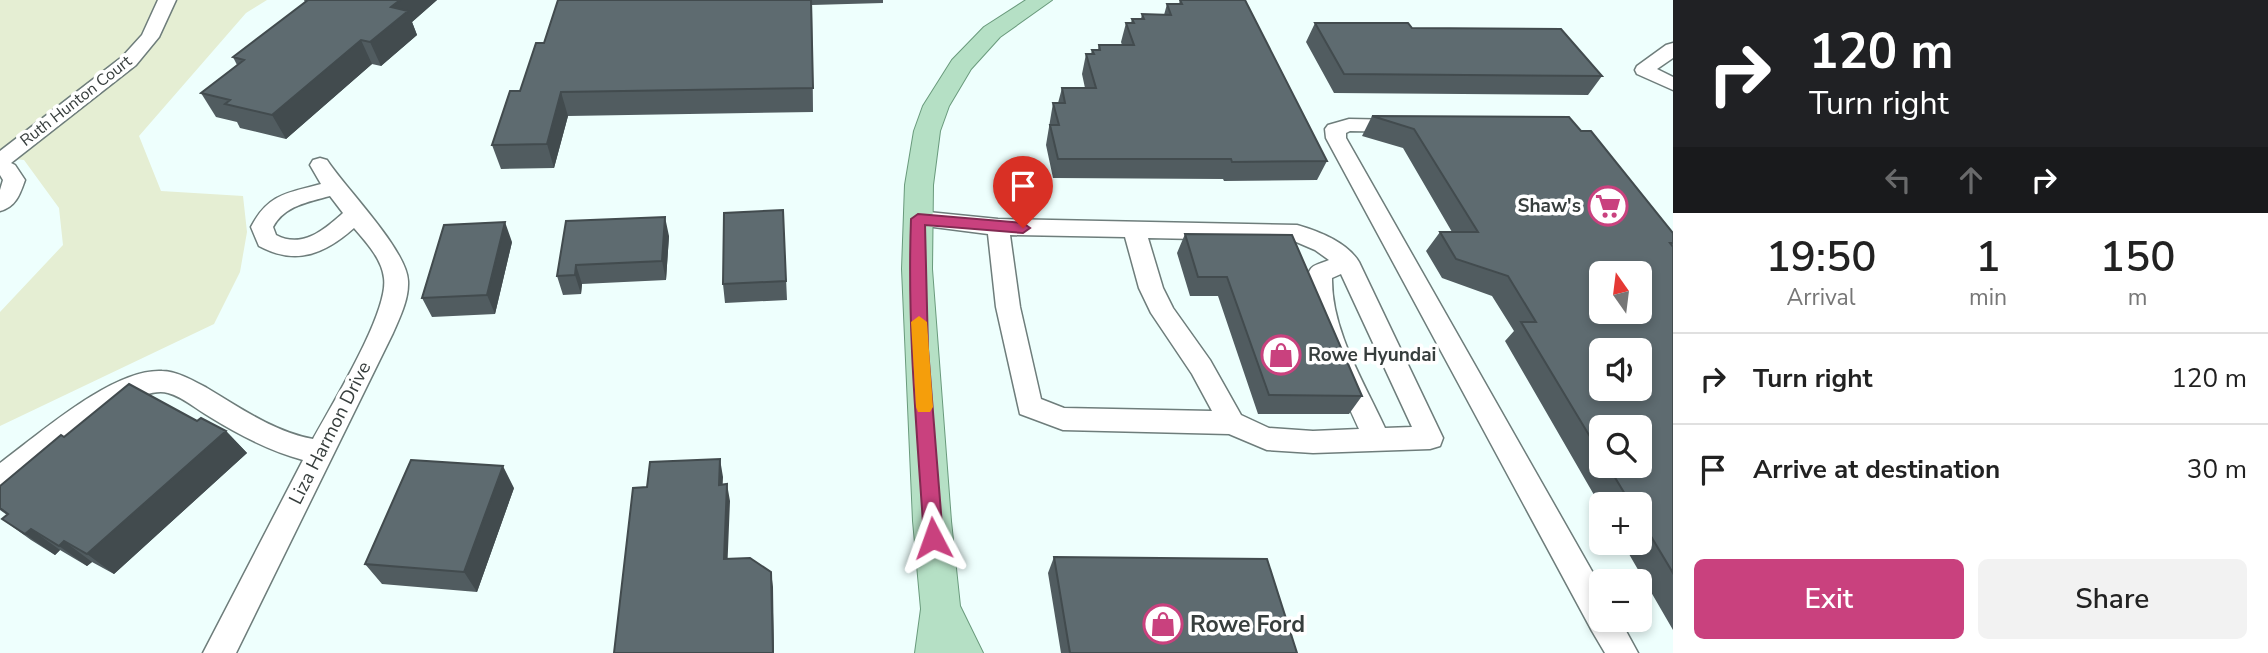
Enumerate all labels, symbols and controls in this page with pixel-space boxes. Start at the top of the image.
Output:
text: 120 m [1809,18,1953,85]
icon: right [1694,28,1785,119]
street label: Ruth Hunton Court [16,50,137,152]
text: Turn right [1809,82,1949,125]
pin [993,156,1053,228]
icon: left [1879,161,1917,199]
icon: ahead [1952,161,1990,199]
icon: right [2025,161,2063,199]
icon: arrive [1004,167,1042,205]
supermarket icon: Shaw's [1587,185,1629,227]
place label: Shaw's [1518,193,1581,219]
text: 19:50 [1766,229,1876,286]
text: 1 [1975,229,2001,286]
text: 150 [2100,229,2175,286]
north arrow [1589,261,1652,324]
map controls [1589,261,1652,632]
text: Arrival [1786,282,1856,313]
text: min [1969,282,2007,313]
text: m [2128,282,2147,313]
shop icon: Rowe Hyundai [1260,334,1302,376]
button: sound [1589,338,1652,401]
place label: Rowe Hyundai [1308,342,1436,368]
street label: Liza Harmon Drive [283,357,377,509]
icon: right [1694,360,1732,398]
text: Turn right [1753,361,1872,396]
text: 120 m [2171,361,2247,396]
button: search [1589,415,1652,478]
icon: arrive [1694,451,1732,489]
text: Arrive at destination [1753,452,2000,487]
text: 30 m [2187,452,2247,487]
button: + [1589,492,1652,555]
position arrow [896,501,970,575]
button: Exit [1694,559,1964,639]
button: Share [1978,559,2247,639]
button: − [1589,569,1652,632]
shop icon: Rowe Ford [1142,603,1184,645]
place label: Rowe Ford [1190,609,1305,640]

